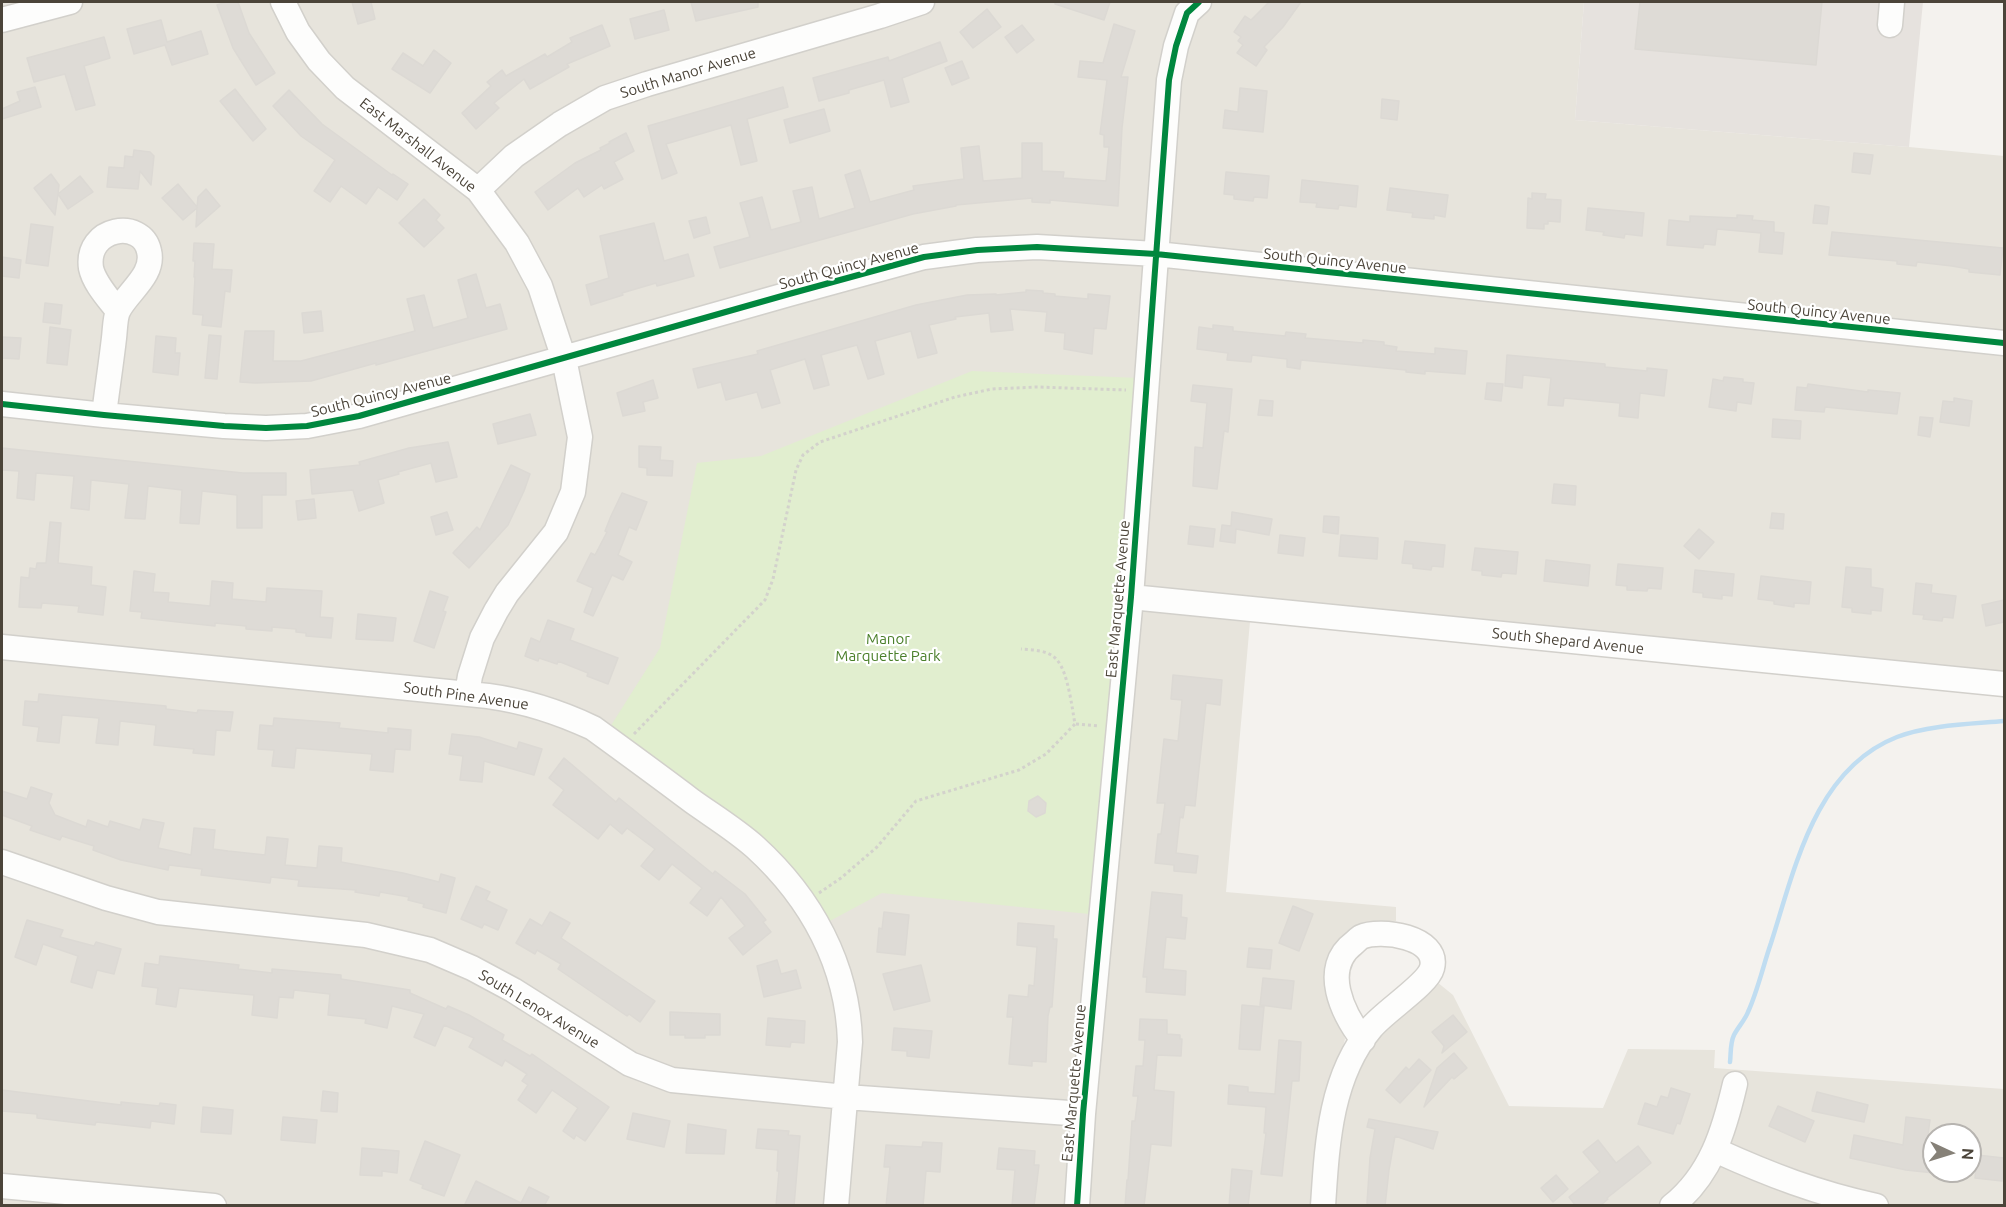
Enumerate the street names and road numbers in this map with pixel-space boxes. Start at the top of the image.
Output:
street label: South Manor Avenue [618,44,758,102]
street label: East Marshall Avenue [356,94,480,196]
street label: South Quincy Avenue [777,239,921,293]
street label: South Quincy Avenue [1263,245,1407,277]
street label: South Quincy Avenue [1747,296,1891,328]
street label: South Quincy Avenue [309,369,453,421]
street label: East Marquette Avenue [1102,520,1134,678]
street label: South Shepard Avenue [1491,624,1645,658]
street label: South Pine Avenue [402,678,530,714]
street label: South Lenox Avenue [475,966,603,1052]
street label: East Marquette Avenue [1058,1004,1090,1162]

